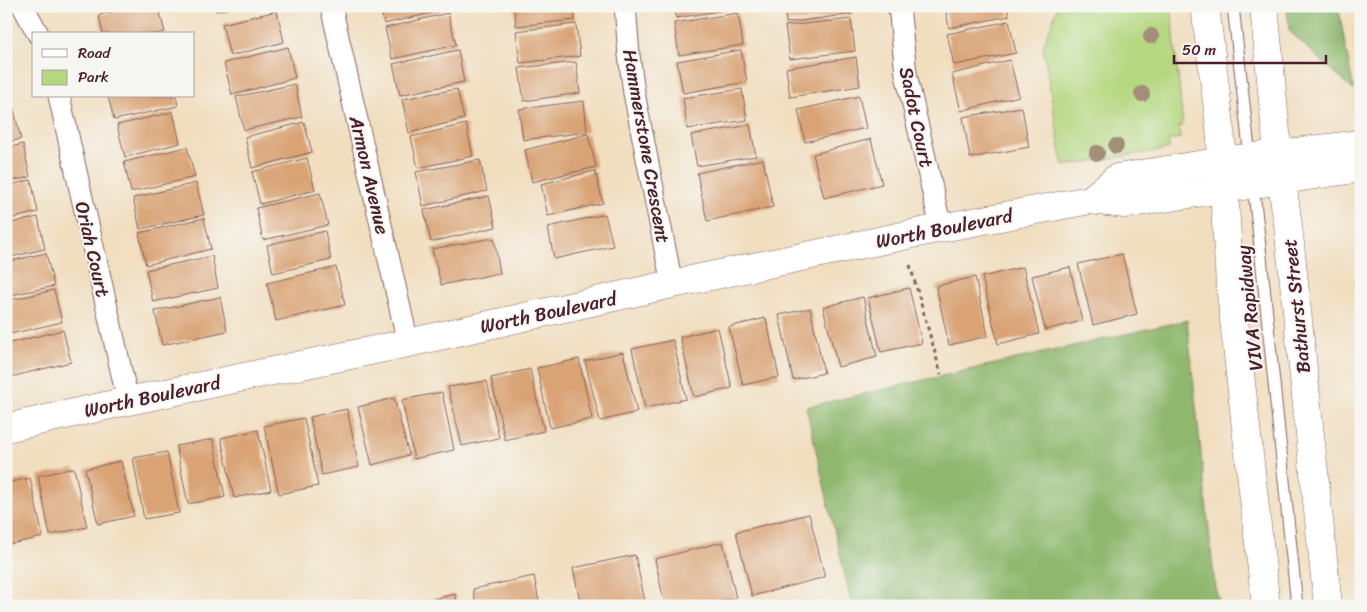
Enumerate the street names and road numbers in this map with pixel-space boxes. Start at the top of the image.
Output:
street label: Hammerstone Crescent [613,46,680,246]
street label: Sadot Court [890,64,943,170]
street label: Armon Avenue [340,112,399,238]
street label: Oriah Court [65,198,120,300]
street label: Worth Boulevard [873,199,1017,258]
street label: Bathurst Street [1273,237,1320,375]
street label: VIVA Rapidway [1226,243,1272,372]
street label: Worth Boulevard [477,282,621,343]
street label: Worth Boulevard [81,366,225,427]

